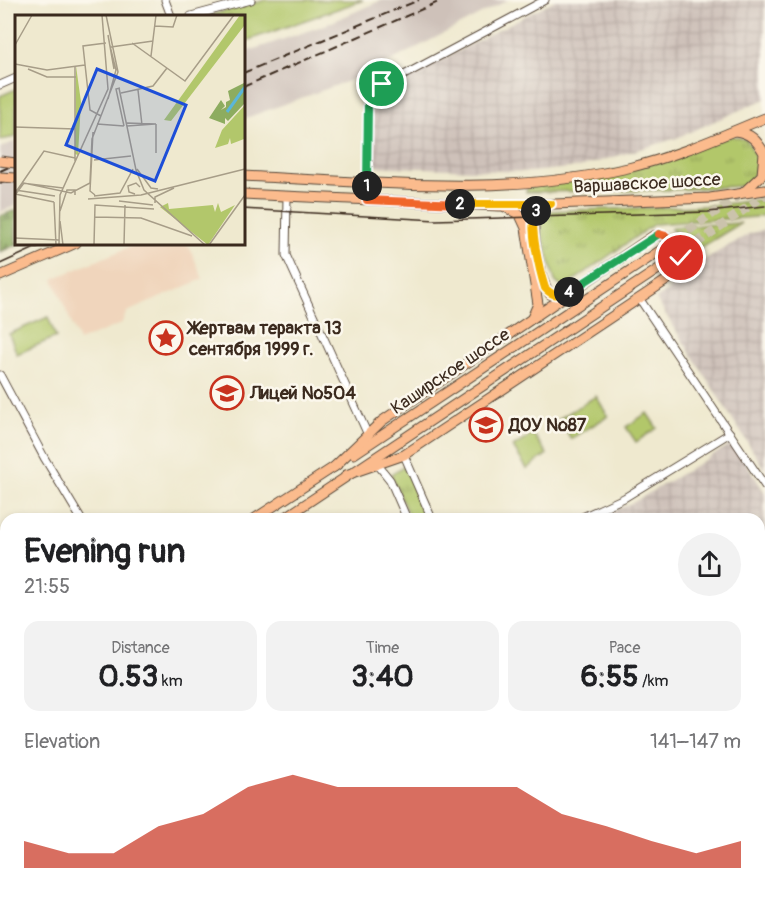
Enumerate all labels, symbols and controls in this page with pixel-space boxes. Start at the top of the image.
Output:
inset map [15,15,244,244]
pin [356,58,407,109]
icon: arrive [365,67,398,100]
street label: Варшавское шоссе [573,168,721,199]
pin: 1 [352,171,382,201]
text: 1 [364,176,370,196]
pin: 2 [445,189,475,219]
text: 2 [456,194,464,214]
pin: 3 [521,196,551,226]
text: 3 [532,201,540,221]
pin [655,232,706,283]
icon: check [664,241,697,274]
pin: 4 [554,277,584,307]
text: 4 [564,282,574,302]
place label: Жертвам теракта 13 сентября 1999 г. [186,317,342,361]
place icon: Жертвам теракта 13 сентября 1999 г. [148,320,184,356]
street label: Каширское шоссе [386,323,514,420]
school or university icon: Лицей №504 [209,375,245,411]
place label: Лицей №504 [249,382,356,405]
school or university icon: ДОУ №87 [468,407,504,443]
place label: ДОУ №87 [508,414,587,437]
text: Evening run [24,531,185,572]
button: share [678,533,741,596]
text: 21:55 [24,574,70,599]
text: Distance [111,638,170,658]
text: Time [366,638,399,658]
text: Pace [609,638,640,658]
text: 0.53 [98,658,158,695]
text: 3:40 [351,658,414,695]
text: 6:55 [580,658,638,695]
text: km [158,671,183,691]
text: /km [638,671,669,691]
text: Elevation [24,729,100,754]
text: 141–147 m [650,729,741,754]

